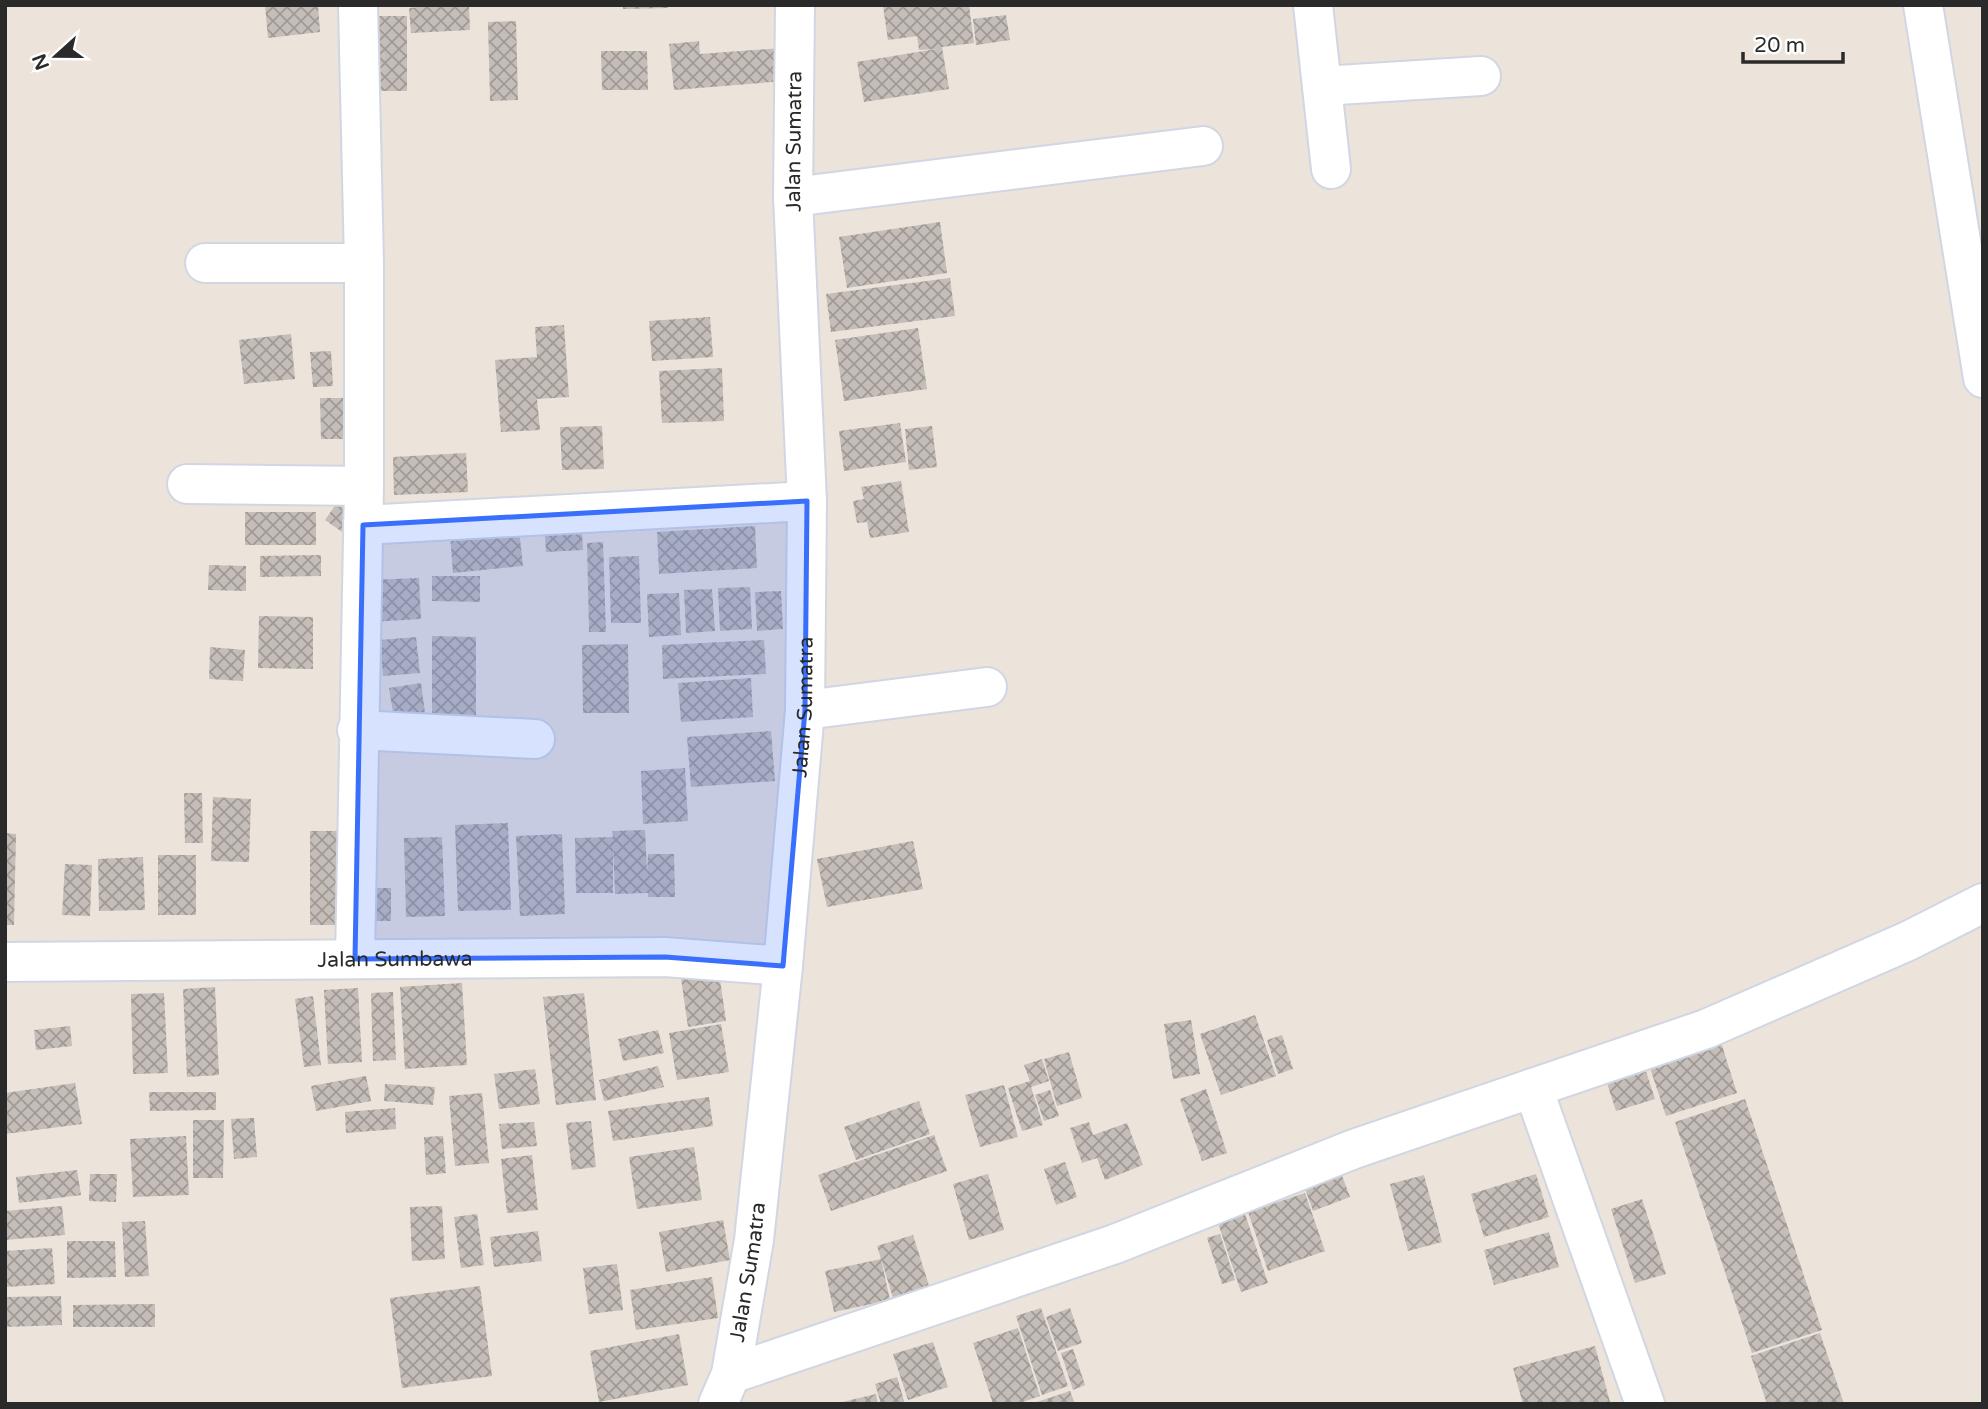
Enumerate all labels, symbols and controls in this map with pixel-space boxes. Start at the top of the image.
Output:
north arrow [21,21,91,91]
scale bar [1743,21,1843,65]
text: 20 m [1754,33,1805,58]
text: N [28,51,54,73]
street label: Jalan Sumatra [781,71,807,213]
street label: Jalan Sumatra [787,636,819,779]
street label: Jalan Sumbawa [317,946,473,973]
street label: Jalan Sumatra [725,1201,771,1344]

